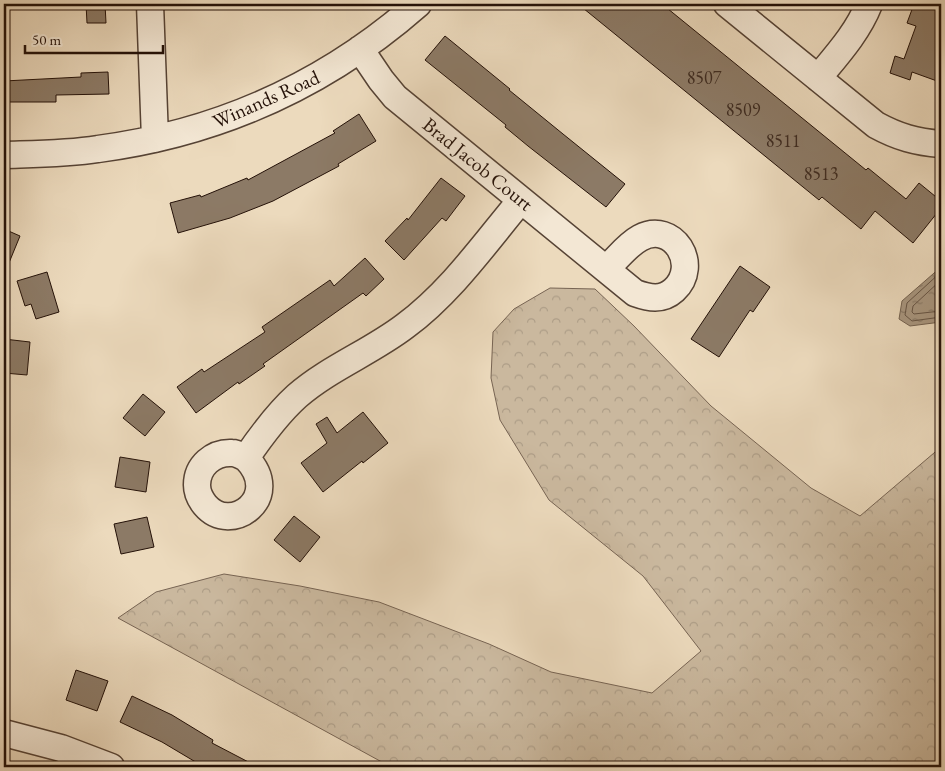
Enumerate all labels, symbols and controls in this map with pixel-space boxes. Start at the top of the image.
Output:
scale bar [25,22,162,54]
text: 50 m [32,30,61,49]
street label: Winands Road [208,64,324,134]
house number: 8507 [687,66,722,89]
house number: 8509 [726,98,761,121]
street label: Brad Jacob Court [417,111,539,217]
house number: 8511 [766,129,800,152]
house number: 8513 [804,162,838,185]

